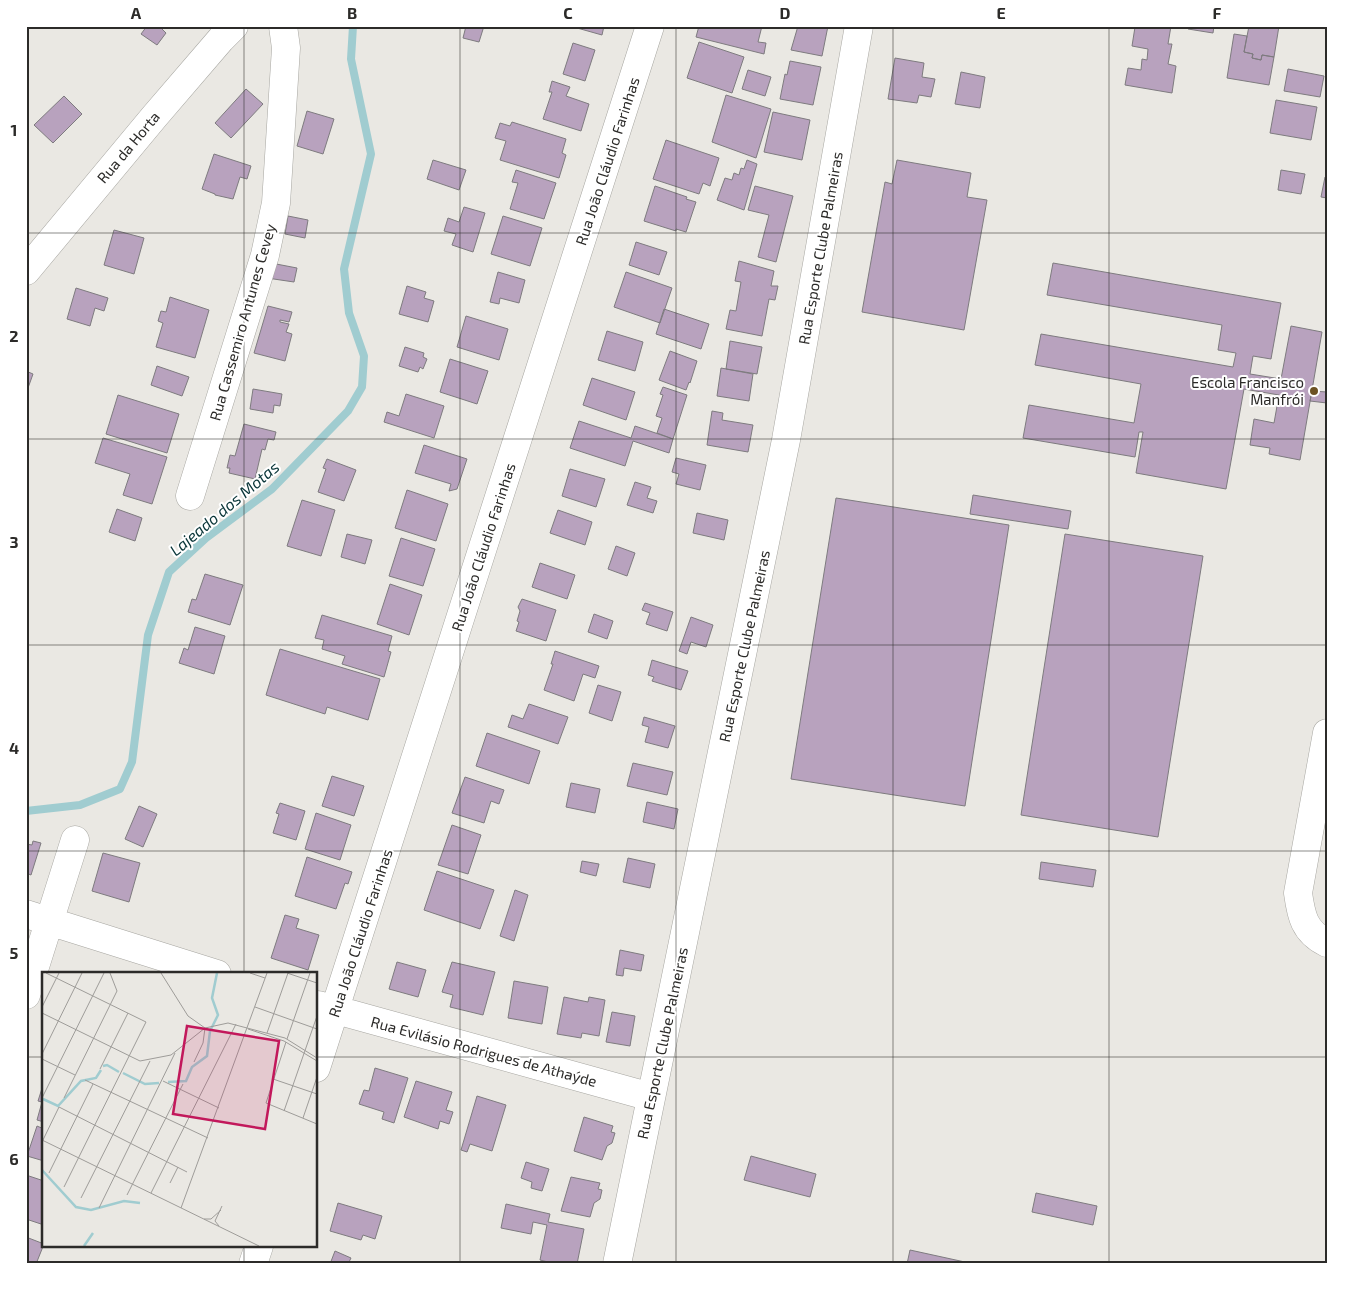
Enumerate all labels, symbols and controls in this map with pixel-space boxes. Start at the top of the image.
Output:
text: A [131,3,142,22]
text: B [347,3,357,22]
text: C [563,3,573,22]
text: D [780,3,791,22]
text: E [996,3,1006,22]
text: F [1213,3,1222,22]
street label: Rua João Cláudio Farinhas [571,75,643,247]
street label: Rua da Horta [93,107,163,187]
text: 1 [11,120,17,139]
street label: Rua Esporte Clube Palmeiras [794,150,846,346]
street label: Rua Cassemiro Antunes Cevey [205,221,279,423]
text: 2 [9,326,19,345]
place label: Escola Francisco Manfrói [1191,373,1304,408]
marker: Escola Francisco Manfrói [1308,385,1320,397]
water label: Lajeado dos Motas [165,457,283,560]
street label: Rua João Cláudio Farinhas [447,461,519,633]
text: 3 [9,532,19,551]
street label: Rua Esporte Clube Palmeiras [715,548,773,744]
text: 4 [9,738,19,757]
street label: Rua João Cláudio Farinhas [324,847,396,1019]
text: 5 [10,943,19,962]
street label: Rua Esporte Clube Palmeiras [633,945,691,1141]
inset map [42,972,318,1248]
street label: Rua Evilásio Rodrigues de Athaýde [369,1012,599,1090]
text: 6 [9,1149,19,1168]

